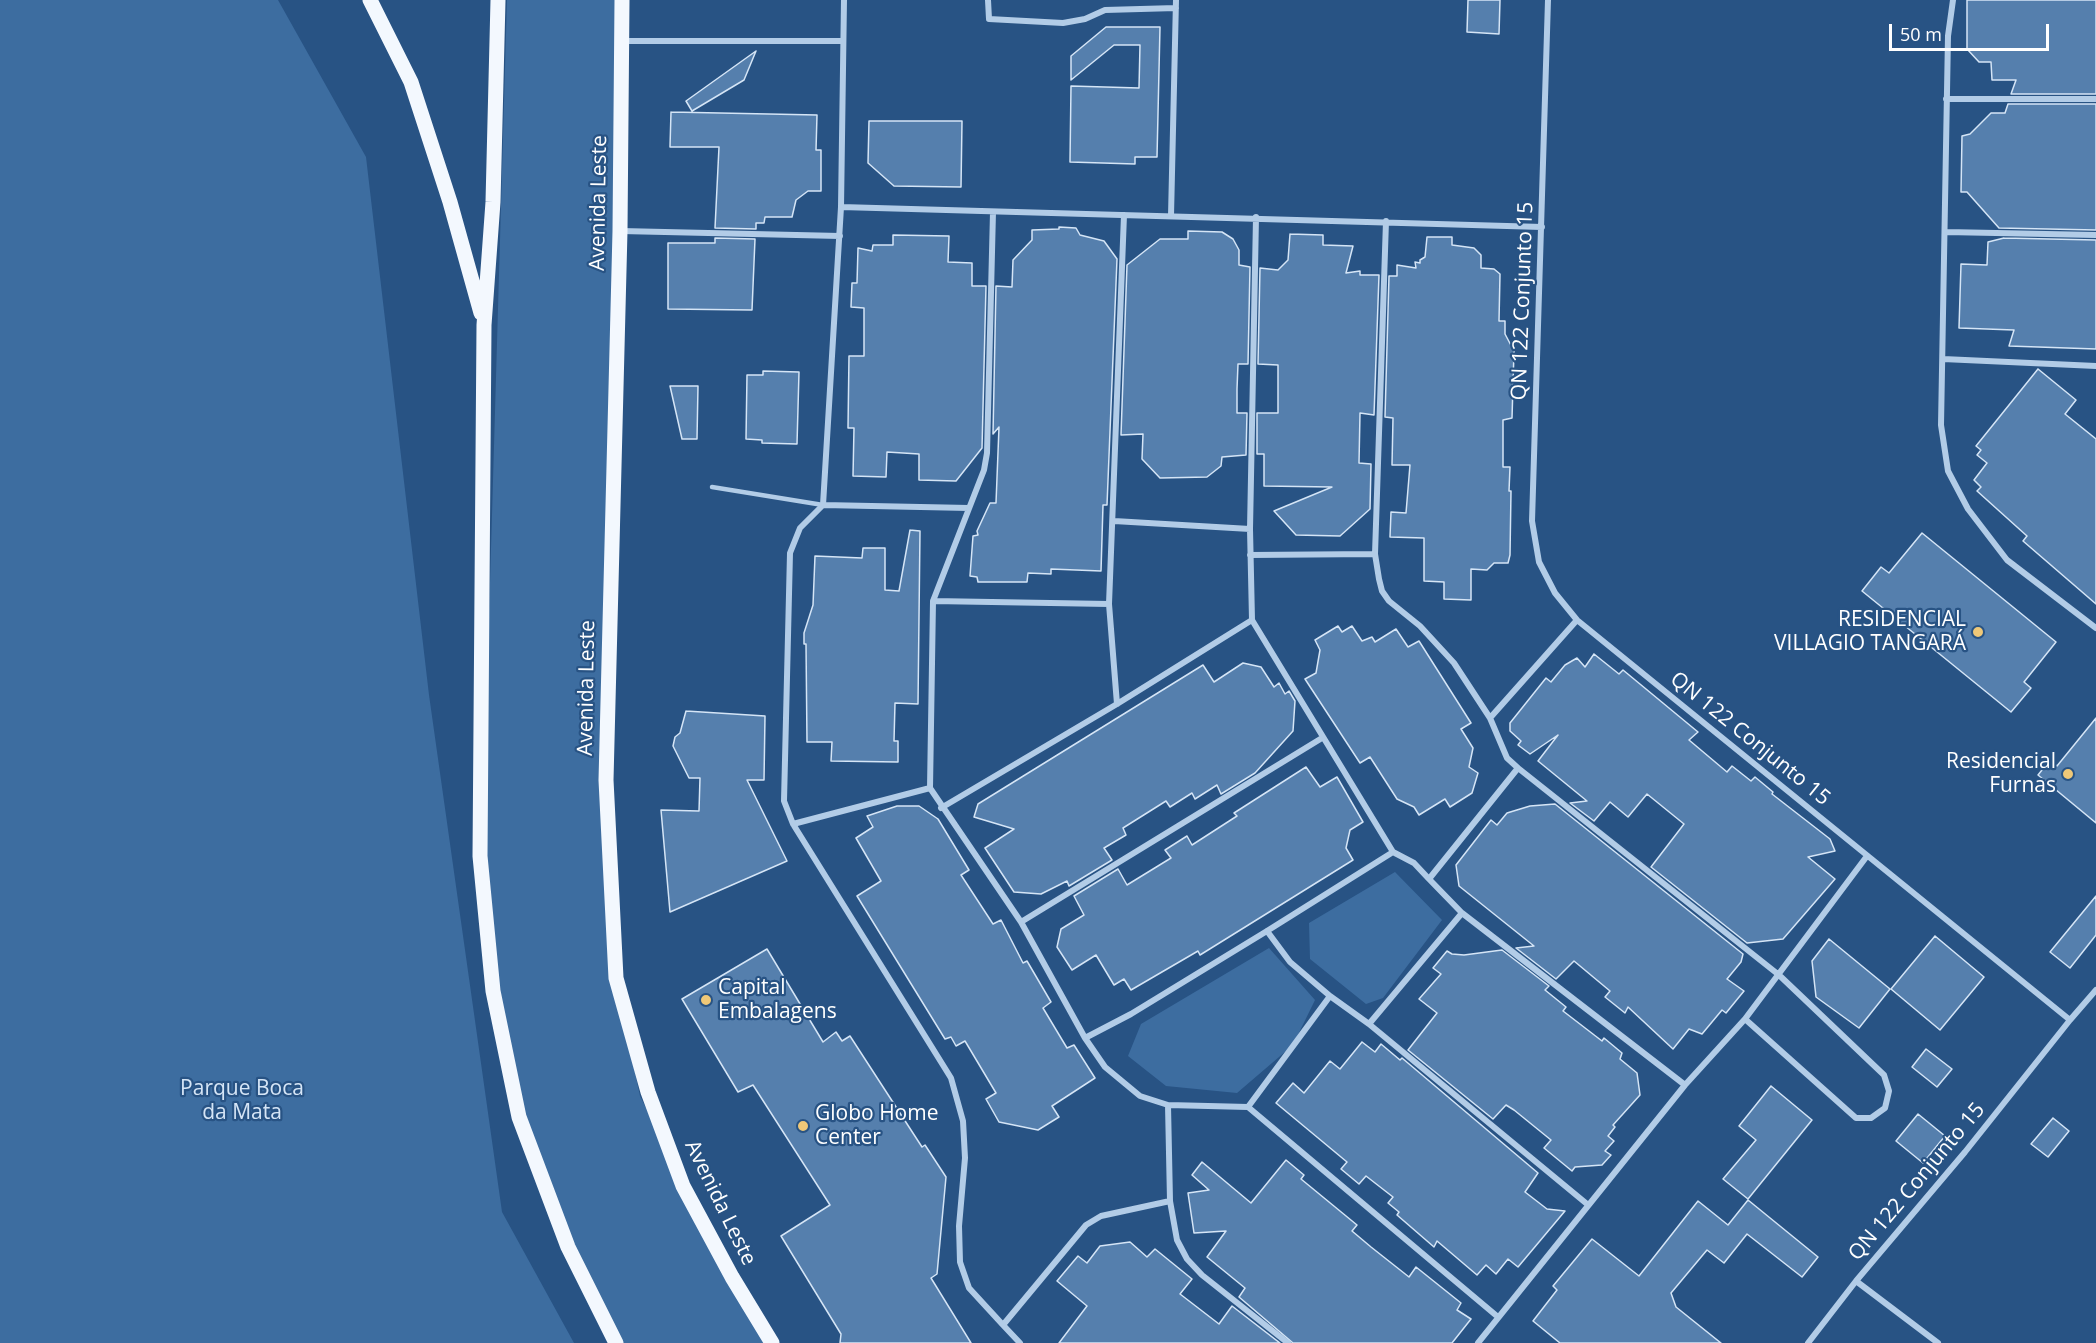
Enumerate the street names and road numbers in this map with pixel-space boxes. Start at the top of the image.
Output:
street label: Avenida Leste [585,135,613,271]
street label: QN 122 Conjunto 15 [1507,201,1539,401]
street label: Avenida Leste [573,620,601,756]
street label: QN 122 Conjunto 15 [1665,667,1835,811]
street label: QN 122 Conjunto 15 [1844,1098,1990,1266]
street label: Avenida Leste [679,1136,761,1270]

